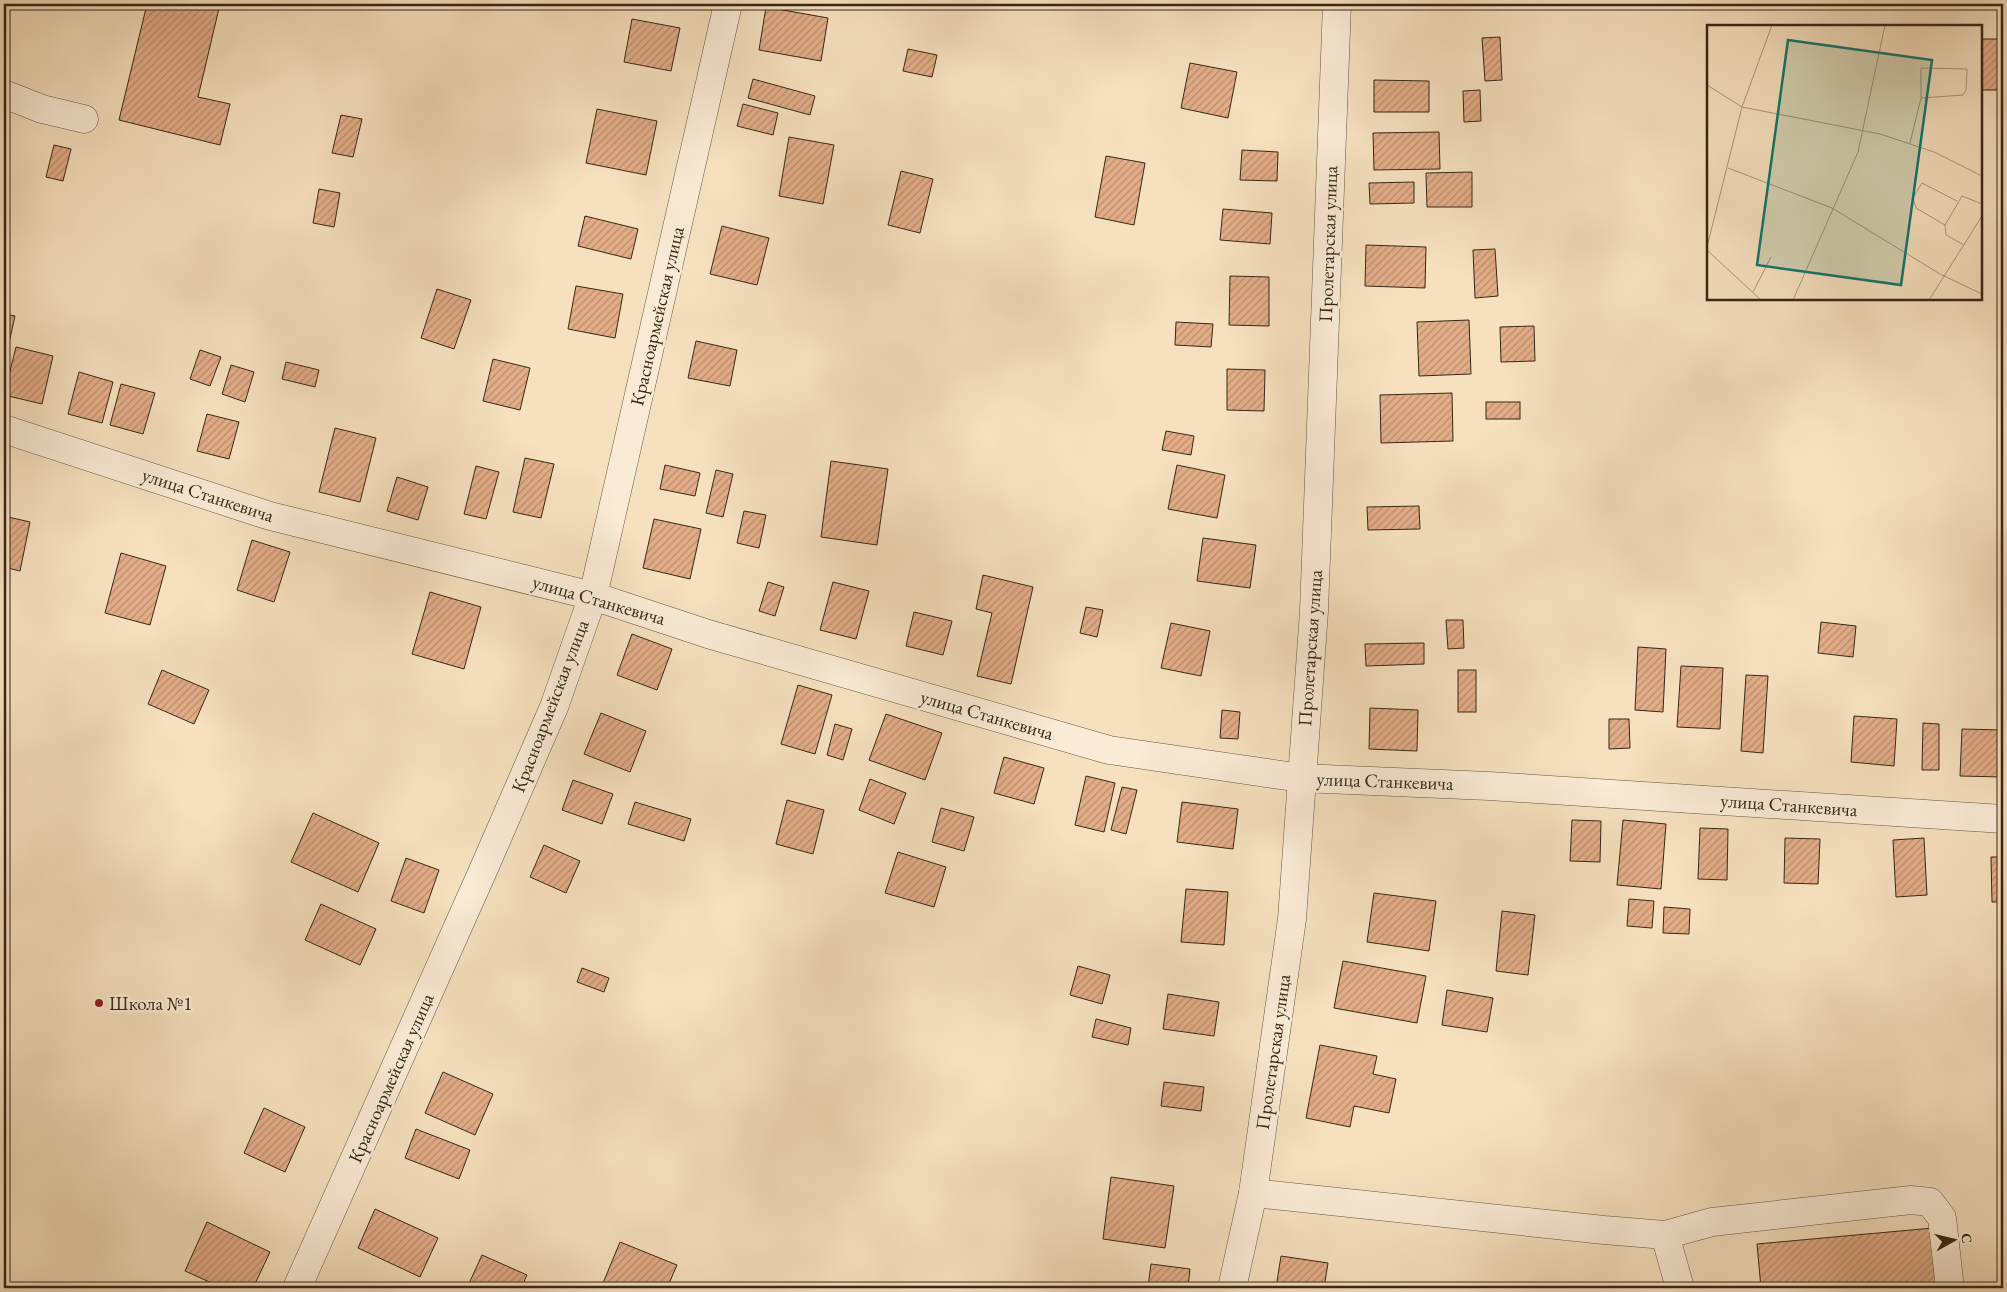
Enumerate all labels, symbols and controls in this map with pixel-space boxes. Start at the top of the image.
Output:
inset map [1707,25,1982,300]
street label: Пролетарская улица [1313,165,1343,323]
street label: Красноармейская улица [624,224,690,408]
street label: улица Станкевича [139,462,278,528]
street label: улица Станкевича [530,569,669,631]
street label: Пролетарская улица [1292,569,1328,727]
street label: Красноармейская улица [506,616,595,796]
street label: улица Станкевича [918,684,1057,746]
street label: улица Станкевича [1316,766,1454,796]
street label: улица Станкевича [1720,788,1859,822]
street label: Пролетарская улица [1250,972,1296,1131]
street label: Красноармейская улица [342,989,440,1167]
place label: Школа №1 [109,991,192,1016]
marker: Школа №1 [93,997,105,1009]
north arrow [1930,1214,1980,1264]
text: С [1957,1232,1976,1244]

